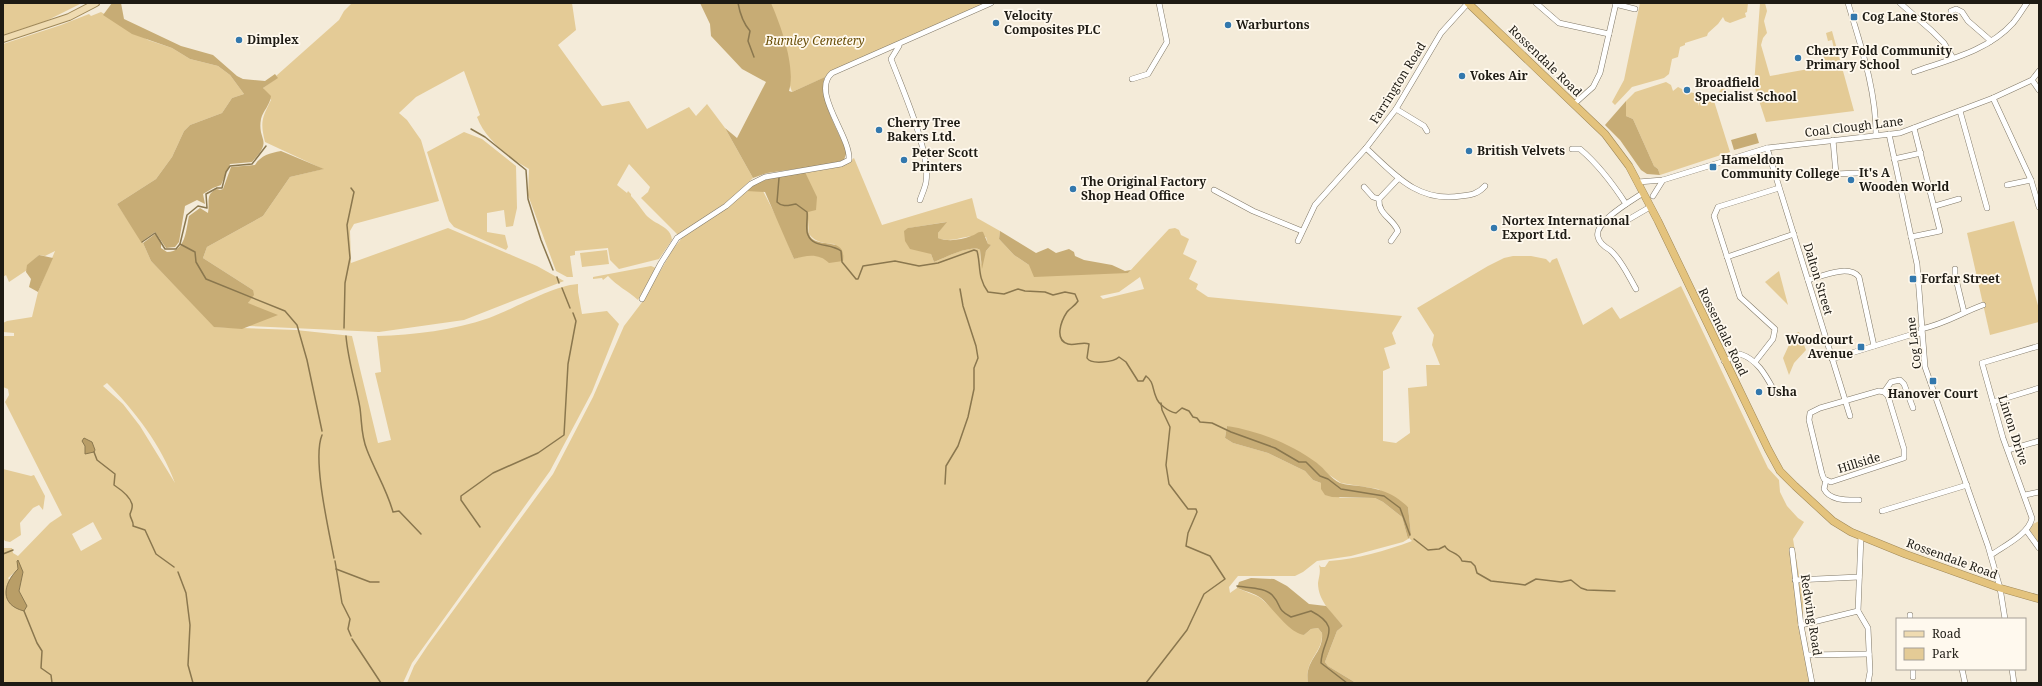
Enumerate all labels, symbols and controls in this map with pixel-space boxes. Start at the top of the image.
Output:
place label: Velocity Composites PLC [1004,7,1100,38]
place label: Cog Lane Stores [1862,8,1959,25]
marker: Cog Lane Stores [1849,12,1859,22]
place label: Warburtons [1236,16,1310,33]
marker: Velocity Composites PLC [991,18,1001,28]
marker: Warburtons [1223,20,1233,30]
street label: Rossendale Road [1505,21,1586,101]
place label: Dimplex [247,31,299,48]
park label: Burnley Cemetery [764,32,865,49]
marker: Dimplex [234,35,244,45]
street label: Farrington Road [1366,38,1430,127]
place label: Cherry Fold Community Primary School [1806,42,1952,73]
marker: Cherry Fold Community Primary School [1793,53,1803,63]
place label: Vokes Air [1470,67,1528,84]
marker: Vokes Air [1457,71,1467,81]
place label: Broadfield Specialist School [1695,74,1798,105]
marker: Broadfield Specialist School [1682,85,1692,95]
street label: Coal Clough Lane [1804,112,1904,141]
place label: Cherry Tree Bakers Ltd. [887,114,960,145]
marker: Cherry Tree Bakers Ltd. [874,125,884,135]
place label: British Velvets [1477,142,1565,159]
place label: Peter Scott Printers [912,144,978,175]
marker: British Velvets [1464,146,1474,156]
place label: Hameldon Community College [1721,151,1840,182]
marker: Peter Scott Printers [899,155,909,165]
marker: Hameldon Community College [1708,162,1718,172]
place label: It's A Wooden World [1859,164,1950,195]
place label: The Original Factory Shop Head Office [1081,173,1206,204]
marker: It's A Wooden World [1846,175,1856,185]
marker: The Original Factory Shop Head Office [1068,184,1078,194]
place label: Nortex International Export Ltd. [1502,212,1630,243]
marker: Nortex International Export Ltd. [1489,223,1499,233]
street label: Dalton Street [1799,241,1838,317]
place label: Forfar Street [1921,270,2000,287]
marker: Forfar Street [1908,274,1918,284]
street label: Rossendale Road [1695,285,1752,379]
street label: Cog Lane [1902,316,1925,370]
place label: Woodcourt Avenue [1786,331,1853,362]
marker: Woodcourt Avenue [1856,342,1866,352]
marker: Hanover Court [1928,376,1938,386]
place label: Usha [1767,383,1797,400]
place label: Hanover Court [1888,385,1978,402]
marker: Usha [1754,387,1764,397]
street label: Linton Drive [1994,393,2033,467]
street label: Hillside [1835,448,1882,477]
street label: Rossendale Road [1904,534,2001,583]
street label: Redwing Road [1797,573,1826,657]
legend [1896,618,2026,670]
text: Road [1932,625,1962,642]
text: Park [1932,645,1960,662]

